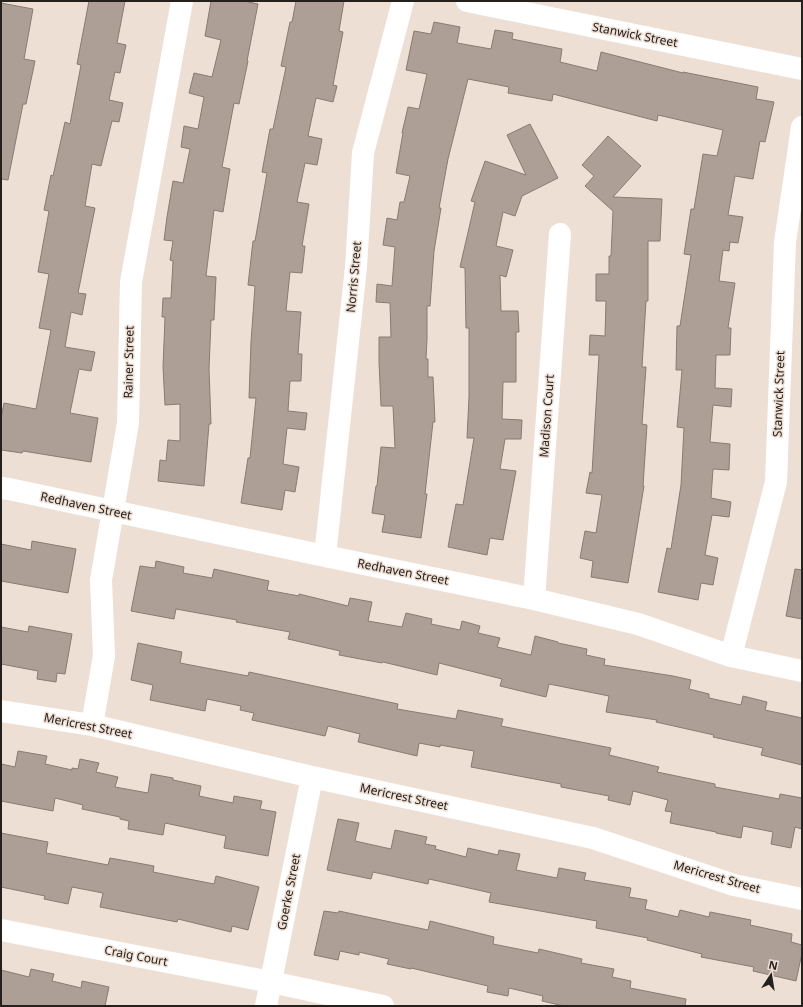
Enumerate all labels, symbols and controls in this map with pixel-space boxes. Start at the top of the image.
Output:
street label: Stanwick Street [591,18,680,51]
street label: Norris Street [342,240,365,313]
street label: Rainer Street [119,325,138,399]
street label: Stanwick Street [768,350,789,437]
street label: Madison Court [535,373,558,458]
street label: Redhaven Street [39,488,134,524]
street label: Redhaven Street [356,554,451,589]
street label: Mericrest Street [42,709,134,743]
street label: Mericrest Street [358,779,450,814]
street label: Goerke Street [273,852,304,932]
street label: Mericrest Street [672,856,763,897]
street label: Craig Court [103,941,170,970]
north arrow [751,955,791,995]
text: N [767,956,779,973]

